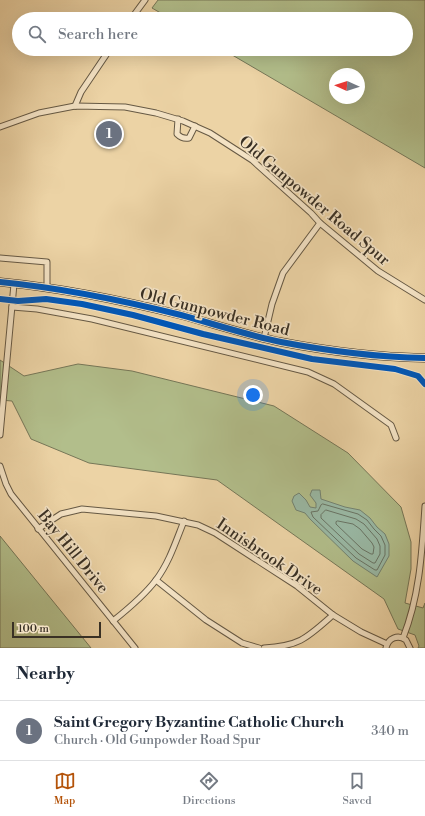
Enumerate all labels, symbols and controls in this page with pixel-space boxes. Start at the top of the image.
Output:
search box [12,12,413,56]
icon: search [26,23,48,45]
text: Search here [58,25,138,44]
north arrow [329,68,365,104]
pin: 1 [96,119,122,149]
street label: Old Gunpowder Road Spur [235,132,394,270]
street label: Old Gunpowder Road [138,284,292,340]
your location [243,385,263,405]
street label: Bay Hill Drive [33,505,113,598]
street label: Innisbrook Drive [213,514,326,600]
scale bar [12,620,101,639]
text: 100 m [18,622,49,636]
text: Nearby [16,663,75,685]
text: Saint Gregory Byzantine Catholic Church [54,713,344,732]
text: 1 [26,723,32,739]
text: 340 m [371,723,409,739]
text: Church · Old Gunpowder Road Spur [54,732,261,748]
tab: Map [54,770,76,808]
tab: Directions [183,770,236,808]
tab: Saved [343,770,371,808]

